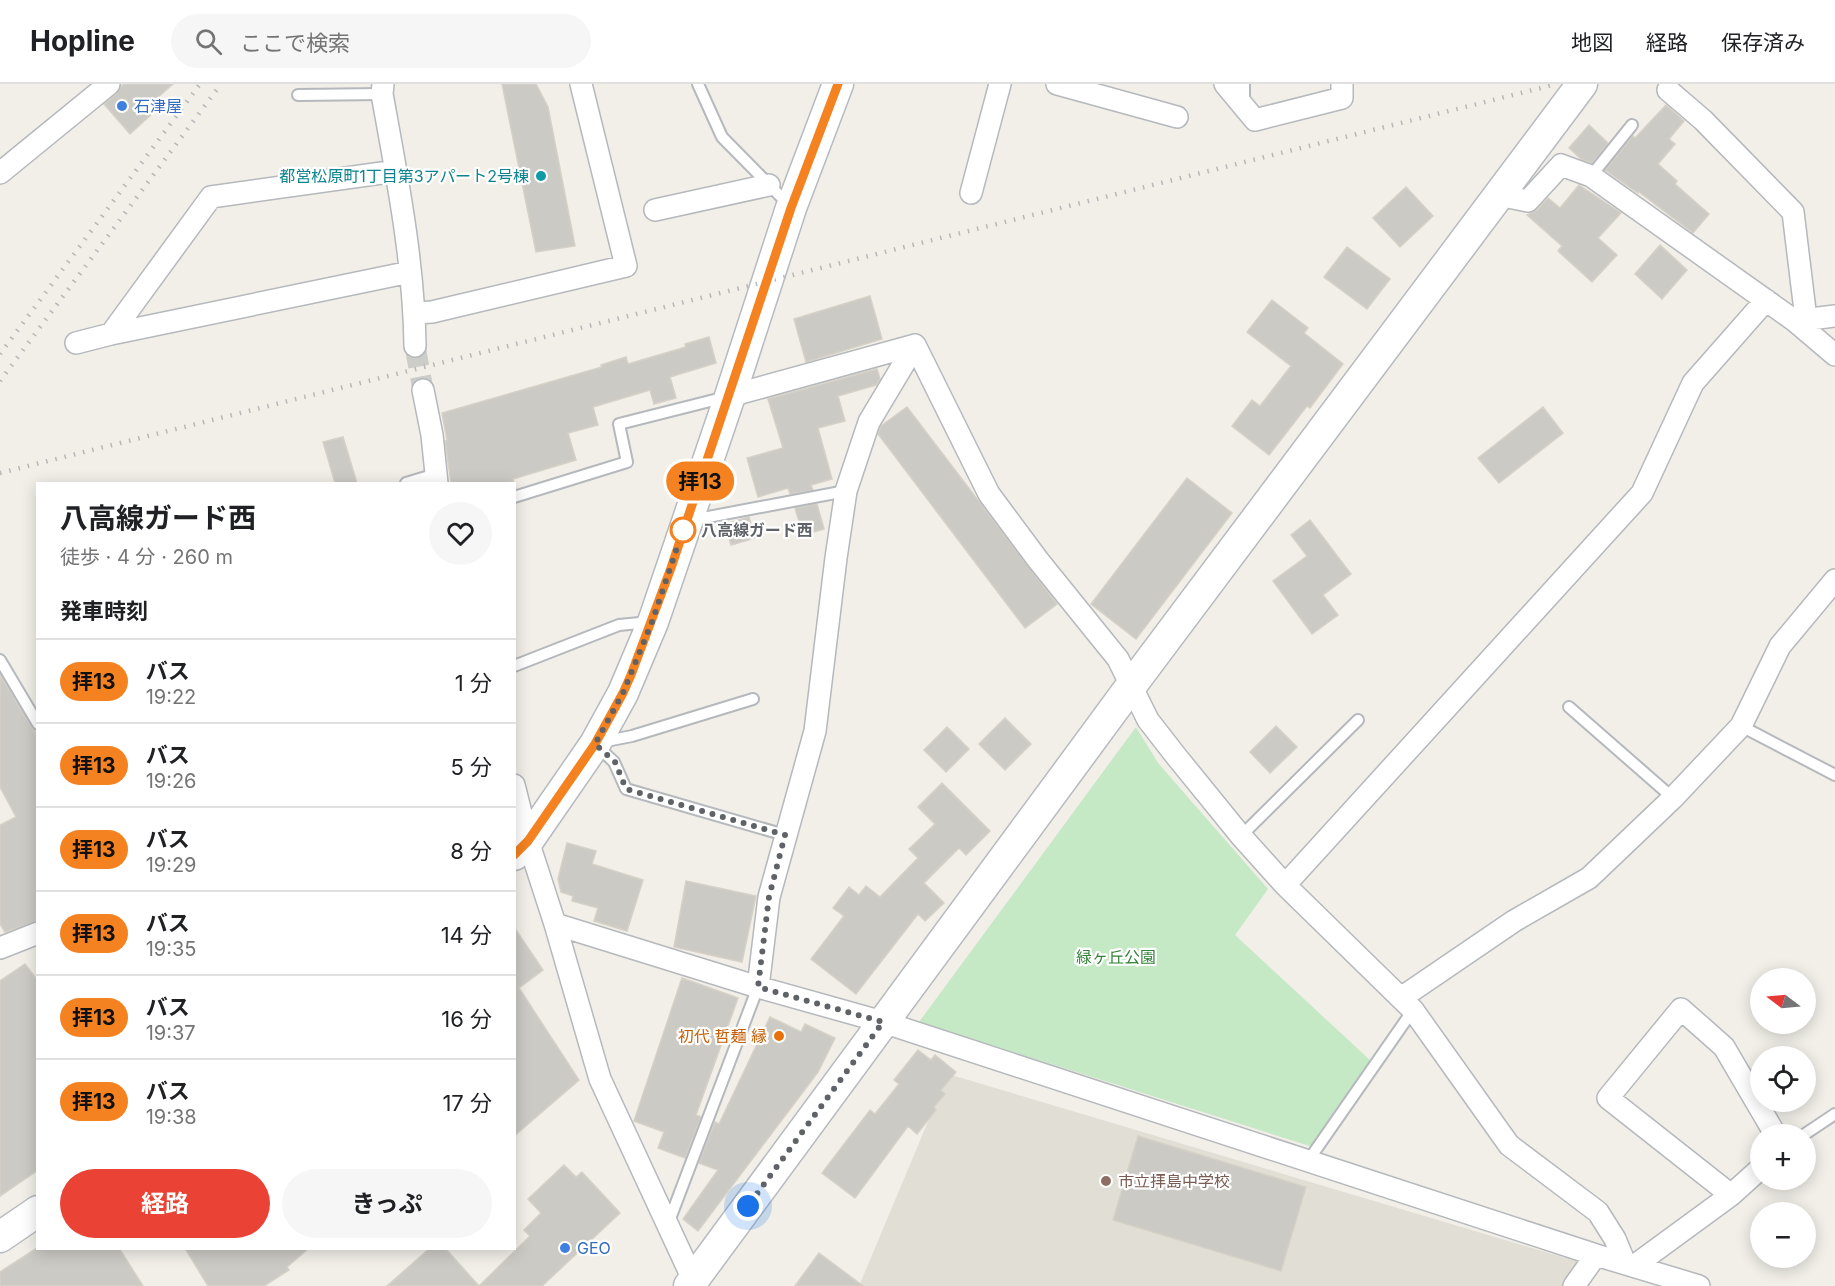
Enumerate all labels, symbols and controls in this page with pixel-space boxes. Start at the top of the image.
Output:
search box [171,14,591,68]
text: Hopline [30,24,135,58]
icon: search [192,25,225,58]
text: ここで検索 [240,30,350,56]
text: 地図 [1571,30,1613,55]
text: 経路 [1646,30,1688,55]
text: 保存済み [1721,30,1805,55]
place label: 石津屋 [134,96,182,116]
marker: 石津屋 [115,99,129,113]
place label: 都営松原町1丁目第3アパート2号棟 [279,166,529,186]
marker: 都営松原町1丁目第3アパート2号棟 [534,169,548,183]
line badge: 拝13 [666,462,734,500]
text: 拝13 [678,469,722,494]
text: 八高線ガード西 [60,501,256,535]
button: heart [429,502,492,565]
marker: 八高線ガード西 [670,517,696,543]
place label: 八高線ガード西 [701,520,813,540]
text: 徒歩 · 4 分 · 260 m [60,545,233,569]
text: 発車時刻 [60,598,148,624]
text: バス [146,658,190,684]
text: 拝13 [72,669,116,694]
text: 1 分 [455,670,492,696]
text: 19:22 [146,685,196,709]
text: バス [146,742,190,768]
text: 拝13 [72,753,116,778]
text: 5 分 [450,754,492,780]
text: 19:26 [146,769,197,793]
text: バス [146,826,190,852]
text: 拝13 [72,837,116,862]
text: 8 分 [450,838,492,864]
text: 19:29 [146,853,197,877]
text: バス [146,910,190,936]
text: 拝13 [72,921,116,946]
text: 14 分 [441,922,492,948]
text: 19:35 [146,937,196,961]
park label: 緑ヶ丘公園 [1076,947,1156,967]
north arrow [1750,968,1816,1034]
map controls [1750,968,1816,1268]
text: バス [146,994,190,1020]
text: 拝13 [72,1005,116,1030]
text: 16 分 [441,1006,492,1032]
text: 19:37 [146,1021,196,1045]
place label: 初代 哲麺 縁 [678,1026,767,1046]
marker: 初代 哲麺 縁 [772,1029,786,1043]
button: locate [1750,1046,1816,1112]
text: バス [146,1078,190,1104]
text: 拝13 [72,1089,116,1114]
text: 17 分 [442,1090,492,1116]
text: 19:38 [146,1105,197,1129]
button: + [1750,1124,1816,1190]
button: 経路 [60,1169,270,1238]
button: きっぷ [282,1169,492,1238]
place label: 市立拝島中学校 [1118,1171,1230,1191]
marker: 市立拝島中学校 [1099,1174,1113,1188]
your location [733,1191,763,1221]
button: − [1750,1202,1816,1268]
place label: GEO [577,1238,611,1258]
marker: GEO [558,1241,572,1255]

